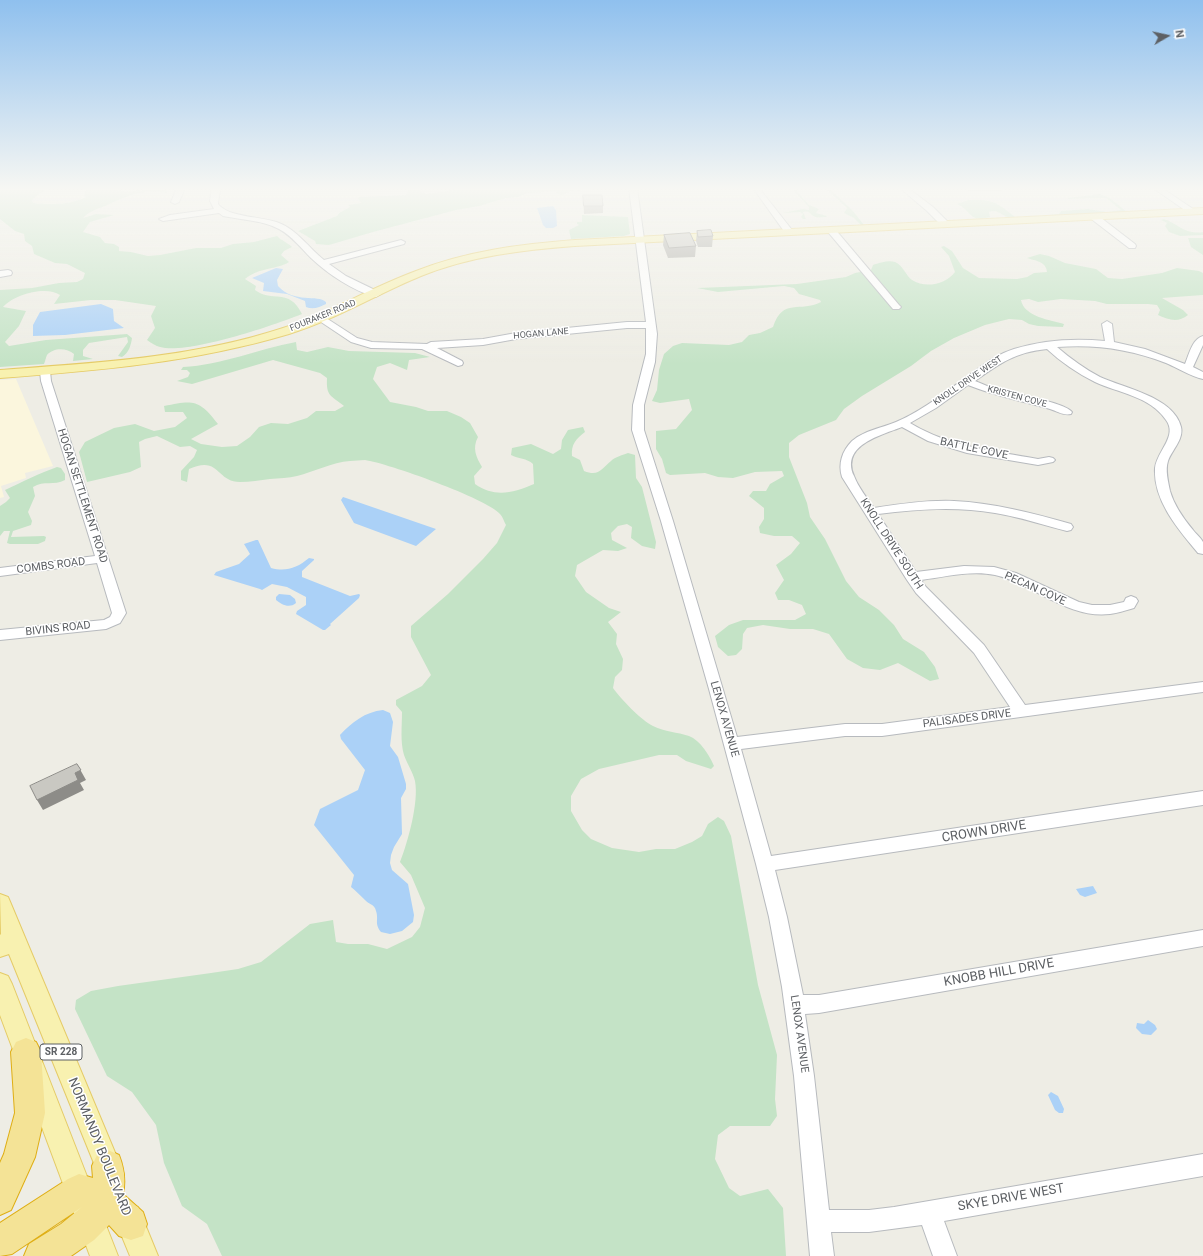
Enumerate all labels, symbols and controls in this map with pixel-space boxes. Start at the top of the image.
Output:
north arrow [1147,16,1187,56]
text: N [1172,29,1186,39]
street label: FOURAKER ROAD [288,298,358,334]
street label: HOGAN LANE [513,326,569,342]
street label: KNOLL DRIVE WEST [931,354,1005,408]
street label: KRISTEN COVE [986,384,1048,410]
street label: HOGAN SETTLEMENT ROAD [54,427,110,565]
street label: BATTLE COVE [939,435,1009,463]
street label: KNOLL DRIVE SOUTH [857,496,925,592]
street label: COMBS ROAD [16,555,86,577]
street label: PECAN COVE [1002,570,1068,608]
street label: BIVINS ROAD [25,619,91,639]
street label: LENOX AVENUE [707,680,741,758]
street label: PALISADES DRIVE [922,707,1012,731]
street label: CROWN DRIVE [941,818,1027,846]
street label: KNOBB HILL DRIVE [943,956,1055,990]
street label: LENOX AVENUE [787,994,811,1074]
road number: SR 228 [40,1044,82,1060]
street label: NORMANDY BOULEVARD [64,1076,134,1218]
street label: SKYE DRIVE WEST [957,1181,1065,1215]

